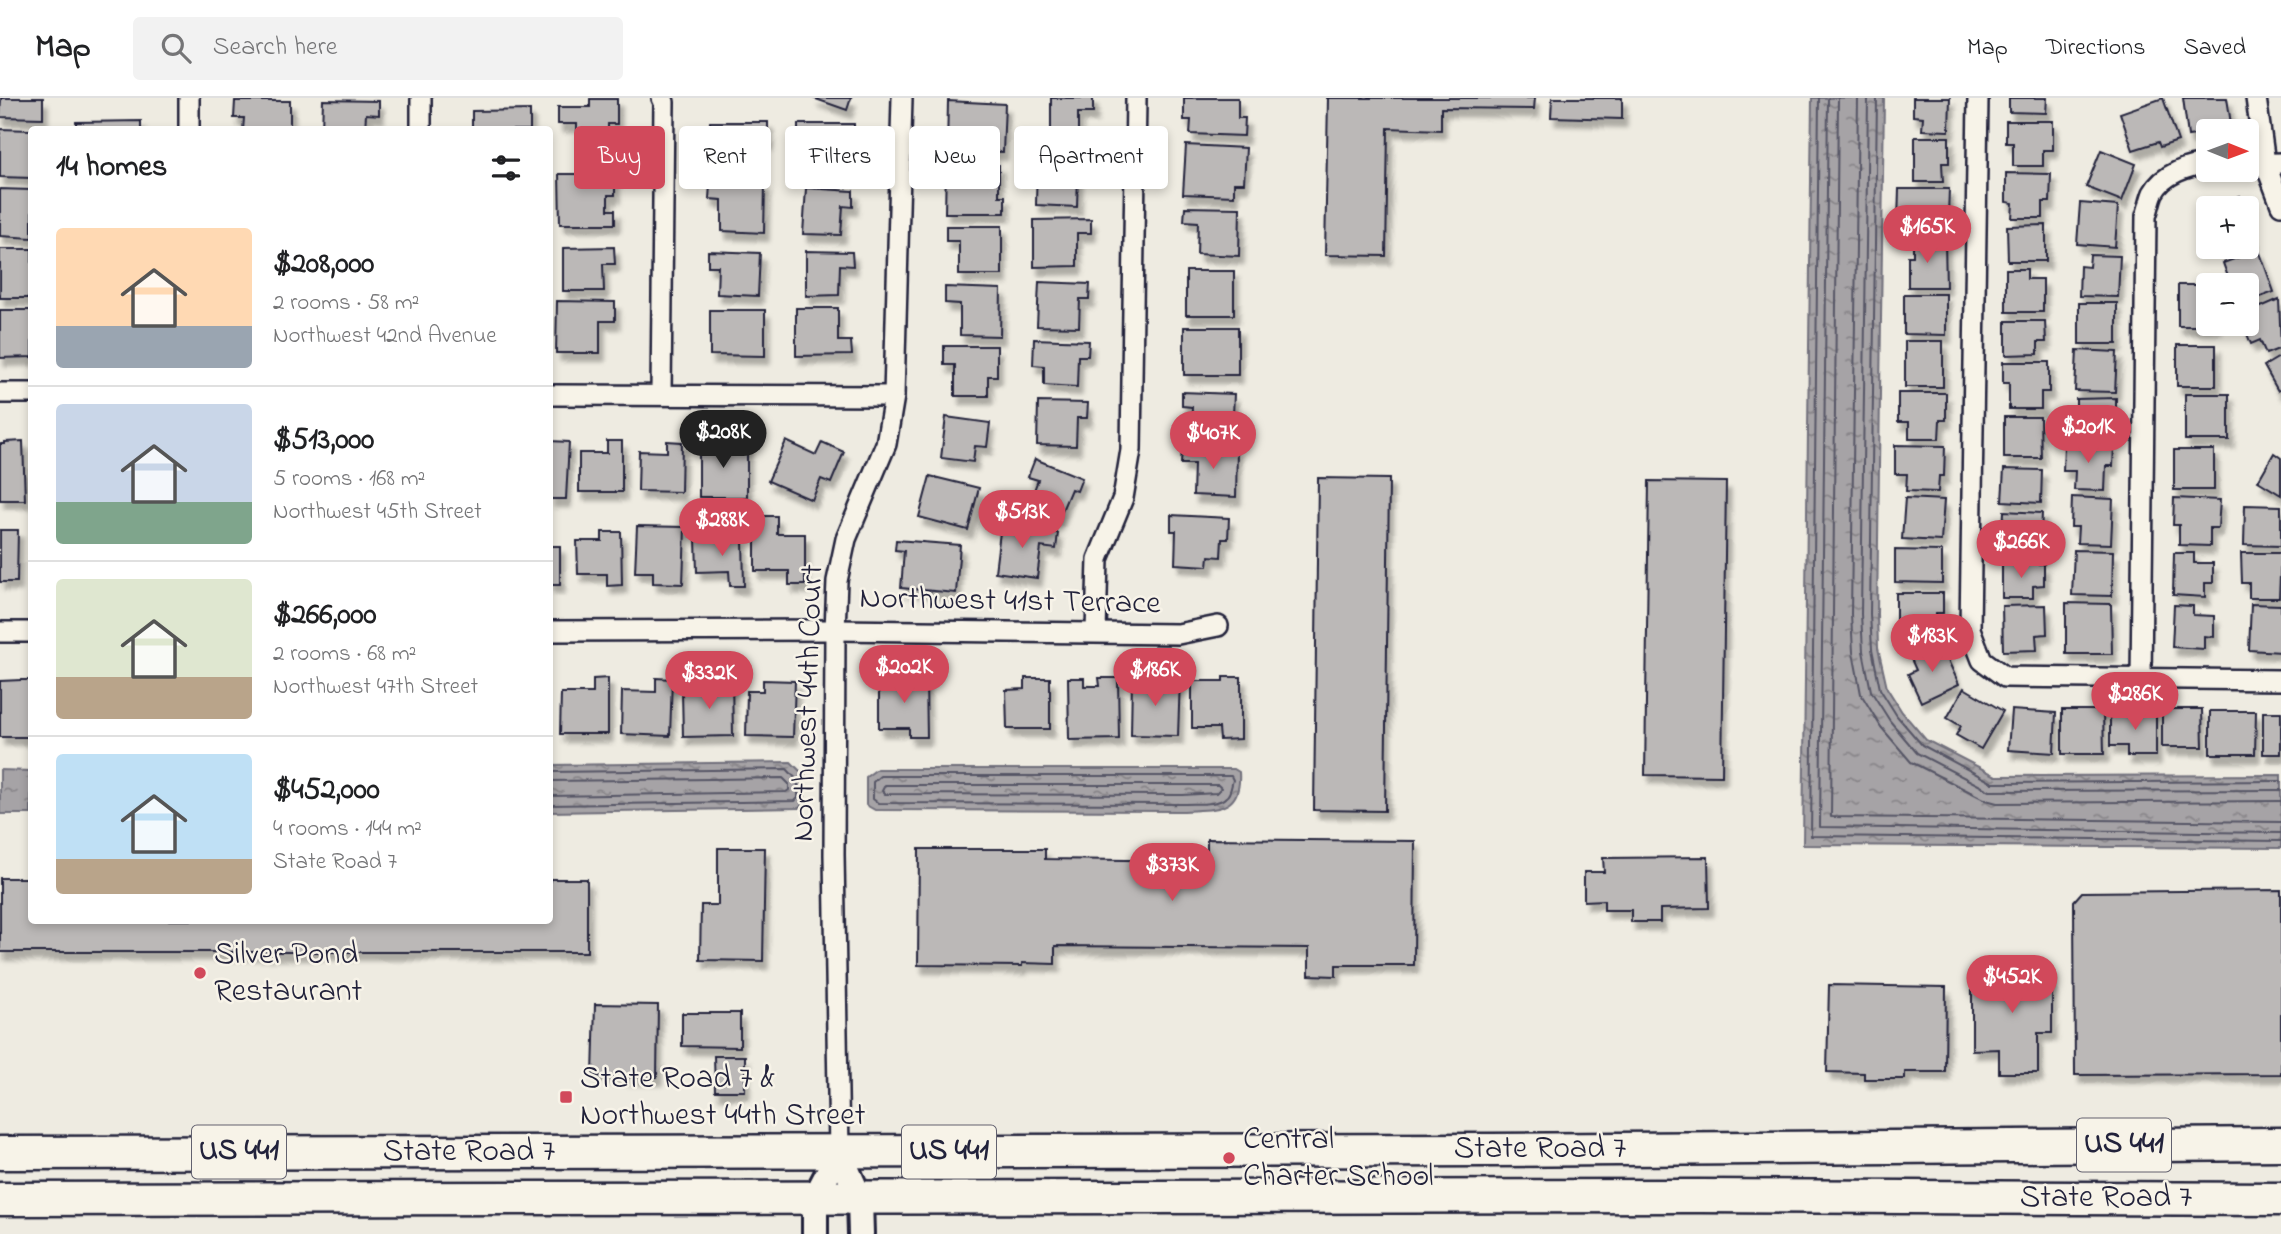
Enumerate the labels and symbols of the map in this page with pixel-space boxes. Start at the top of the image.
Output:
north arrow [2196,119,2259,182]
pin: $165K [1878,206,1976,265]
pin: $201K [2039,406,2137,465]
pin: $208K [674,410,772,470]
pin: $407K [1164,412,1262,471]
pin: $513K [973,490,1071,550]
pin: $288K [673,498,771,558]
pin: $266K [1972,520,2070,580]
street label: Northwest 44th Court [781,563,837,843]
street label: Northwest 41st Terrace [859,576,1162,628]
pin: $183K [1883,614,1981,674]
pin: $202K [855,646,953,705]
pin: $186K [1106,648,1204,708]
pin: $332K [660,652,758,711]
pin: $286K [2086,672,2184,732]
pin: $373K [1123,844,1221,903]
place label: Silver Pond Restaurant [214,932,363,1016]
pin: $452K [1963,956,2061,1015]
marker: Silver Pond Restaurant [192,965,208,981]
place label: State Road 7 & Northwest 44th Street [580,1056,866,1140]
marker: State Road 7 & Northwest 44th Street [558,1089,574,1105]
place label: Central Charter School [1243,1117,1434,1201]
road number: US 441 [2077,1119,2171,1172]
road number: US 441 [192,1126,286,1178]
road number: US 441 [902,1126,996,1178]
street label: State Road 7 [1454,1126,1626,1173]
street label: State Road 7 [383,1129,555,1176]
marker: Central Charter School [1221,1150,1237,1166]
street label: State Road 7 [2020,1175,2192,1222]

